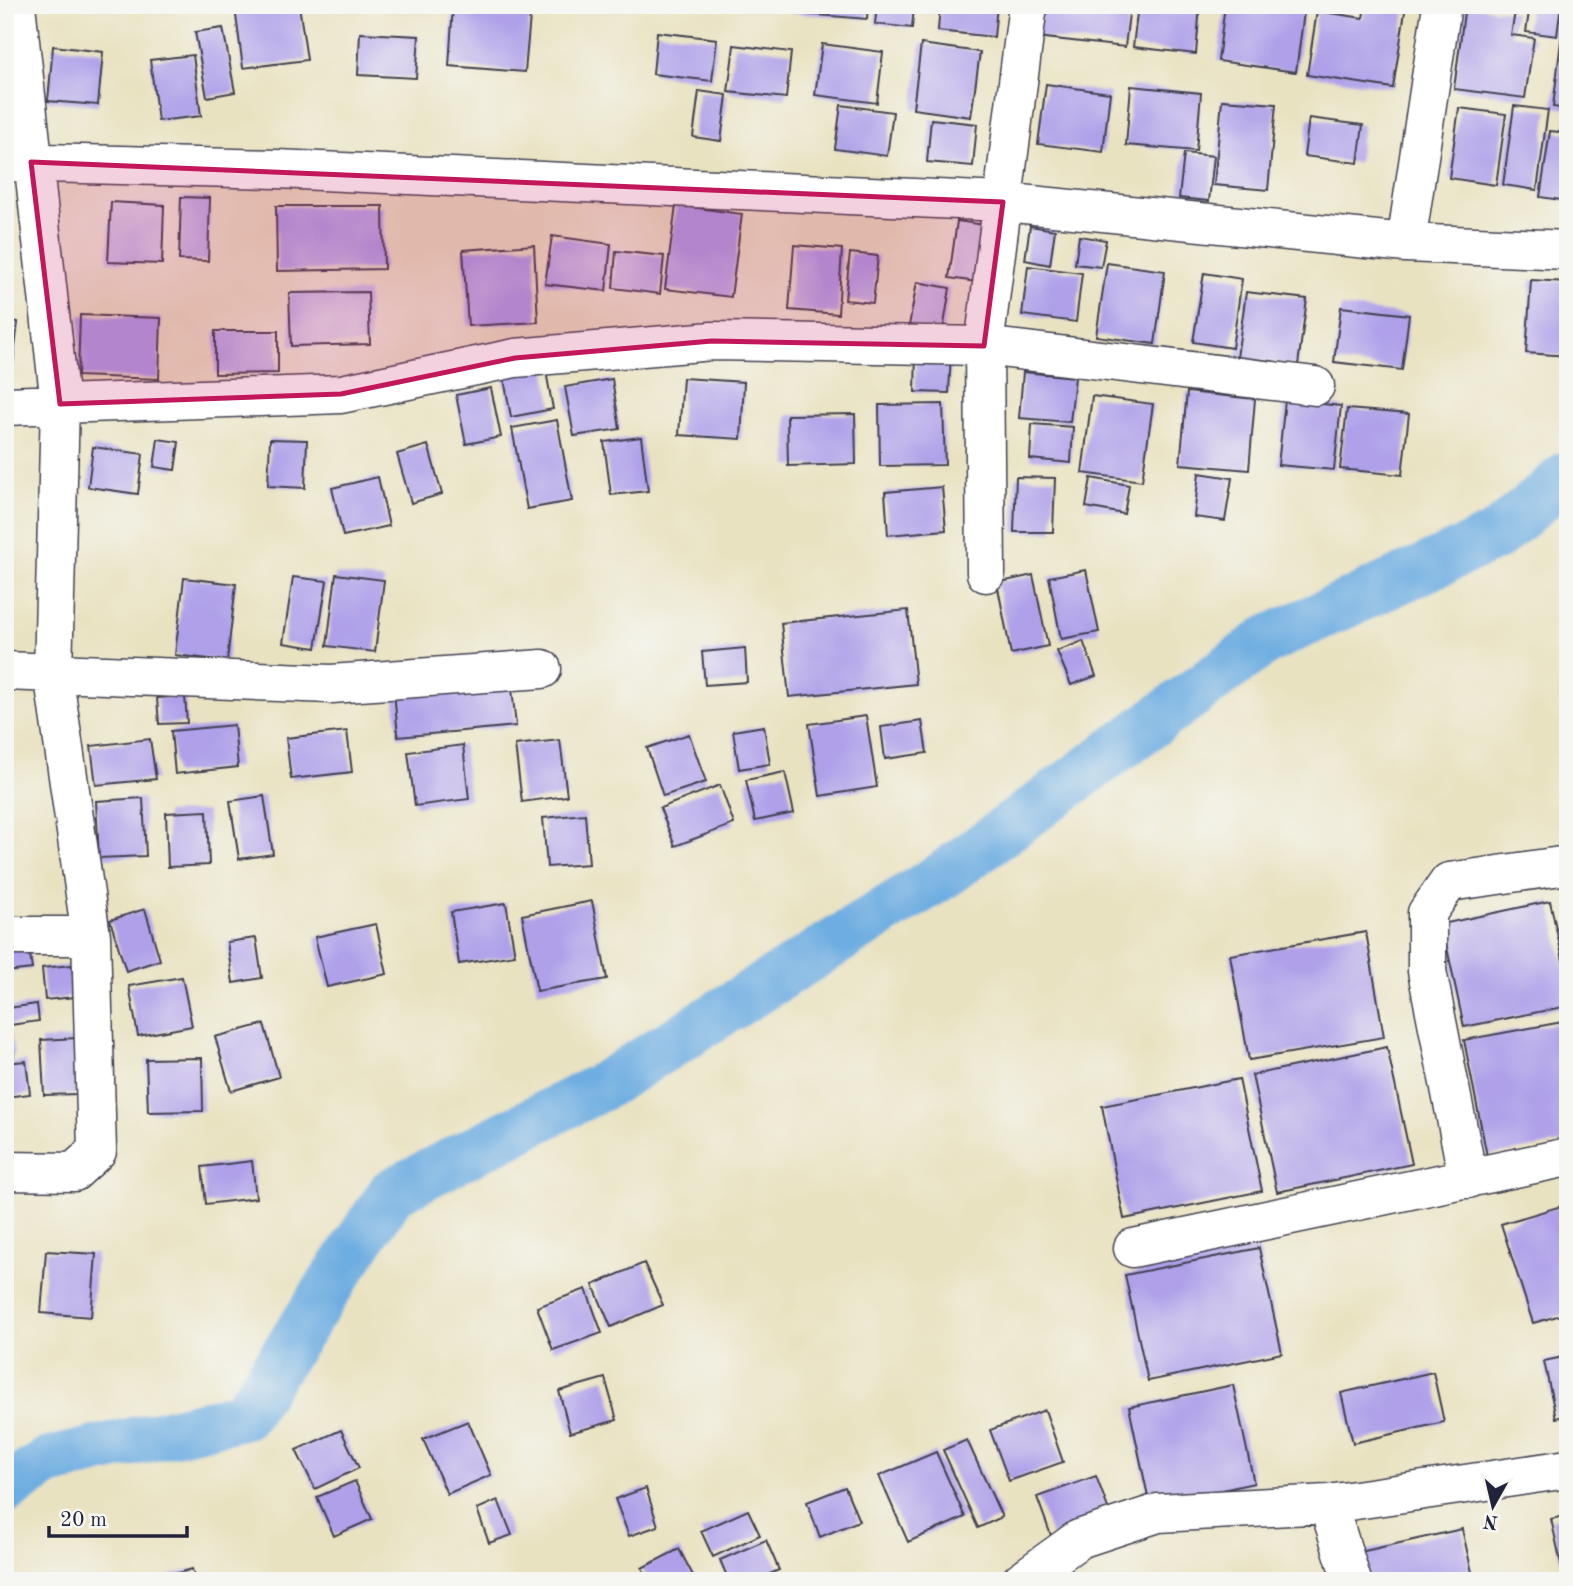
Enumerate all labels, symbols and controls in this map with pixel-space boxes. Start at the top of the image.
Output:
north arrow [1458,1470,1528,1540]
scale bar [49,1495,187,1539]
text: 20 m [60,1510,107,1531]
text: N [1482,1510,1499,1531]

